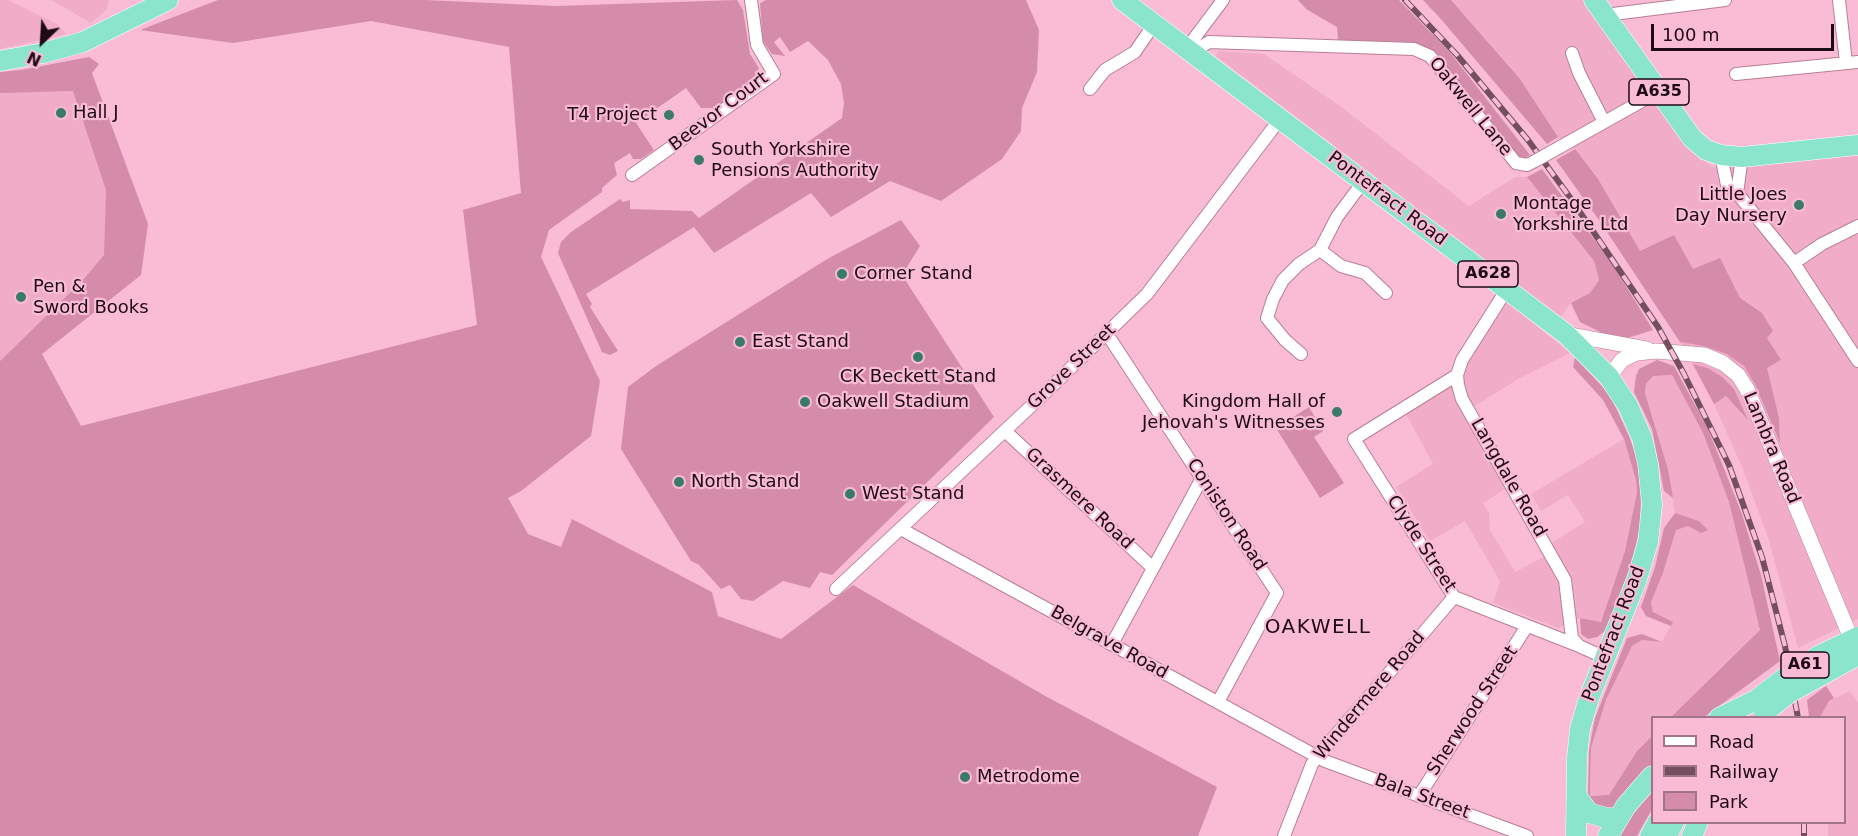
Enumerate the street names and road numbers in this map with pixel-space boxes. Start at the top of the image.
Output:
street label: Oakwell Lane [1424,53,1516,161]
street label: Beevor Court [665,68,773,156]
road number: A635 [1629,79,1689,105]
street label: Pontefract Road [1323,147,1451,251]
road number: A628 [1458,261,1518,287]
street label: Grove Street [1023,320,1121,414]
street label: Lambra Road [1738,389,1804,507]
street label: Langdale Road [1465,415,1551,541]
street label: Grasmere Road [1021,444,1137,554]
street label: Coniston Road [1182,455,1270,575]
street label: Clyde Street [1382,492,1460,596]
street label: Pontefract Road [1578,563,1650,705]
street label: Belgrave Road [1047,602,1171,684]
street label: Windermere Road [1310,627,1430,765]
street label: Sherwood Street [1423,642,1523,780]
road number: A61 [1781,652,1829,678]
street label: Bala Street [1371,770,1473,824]

